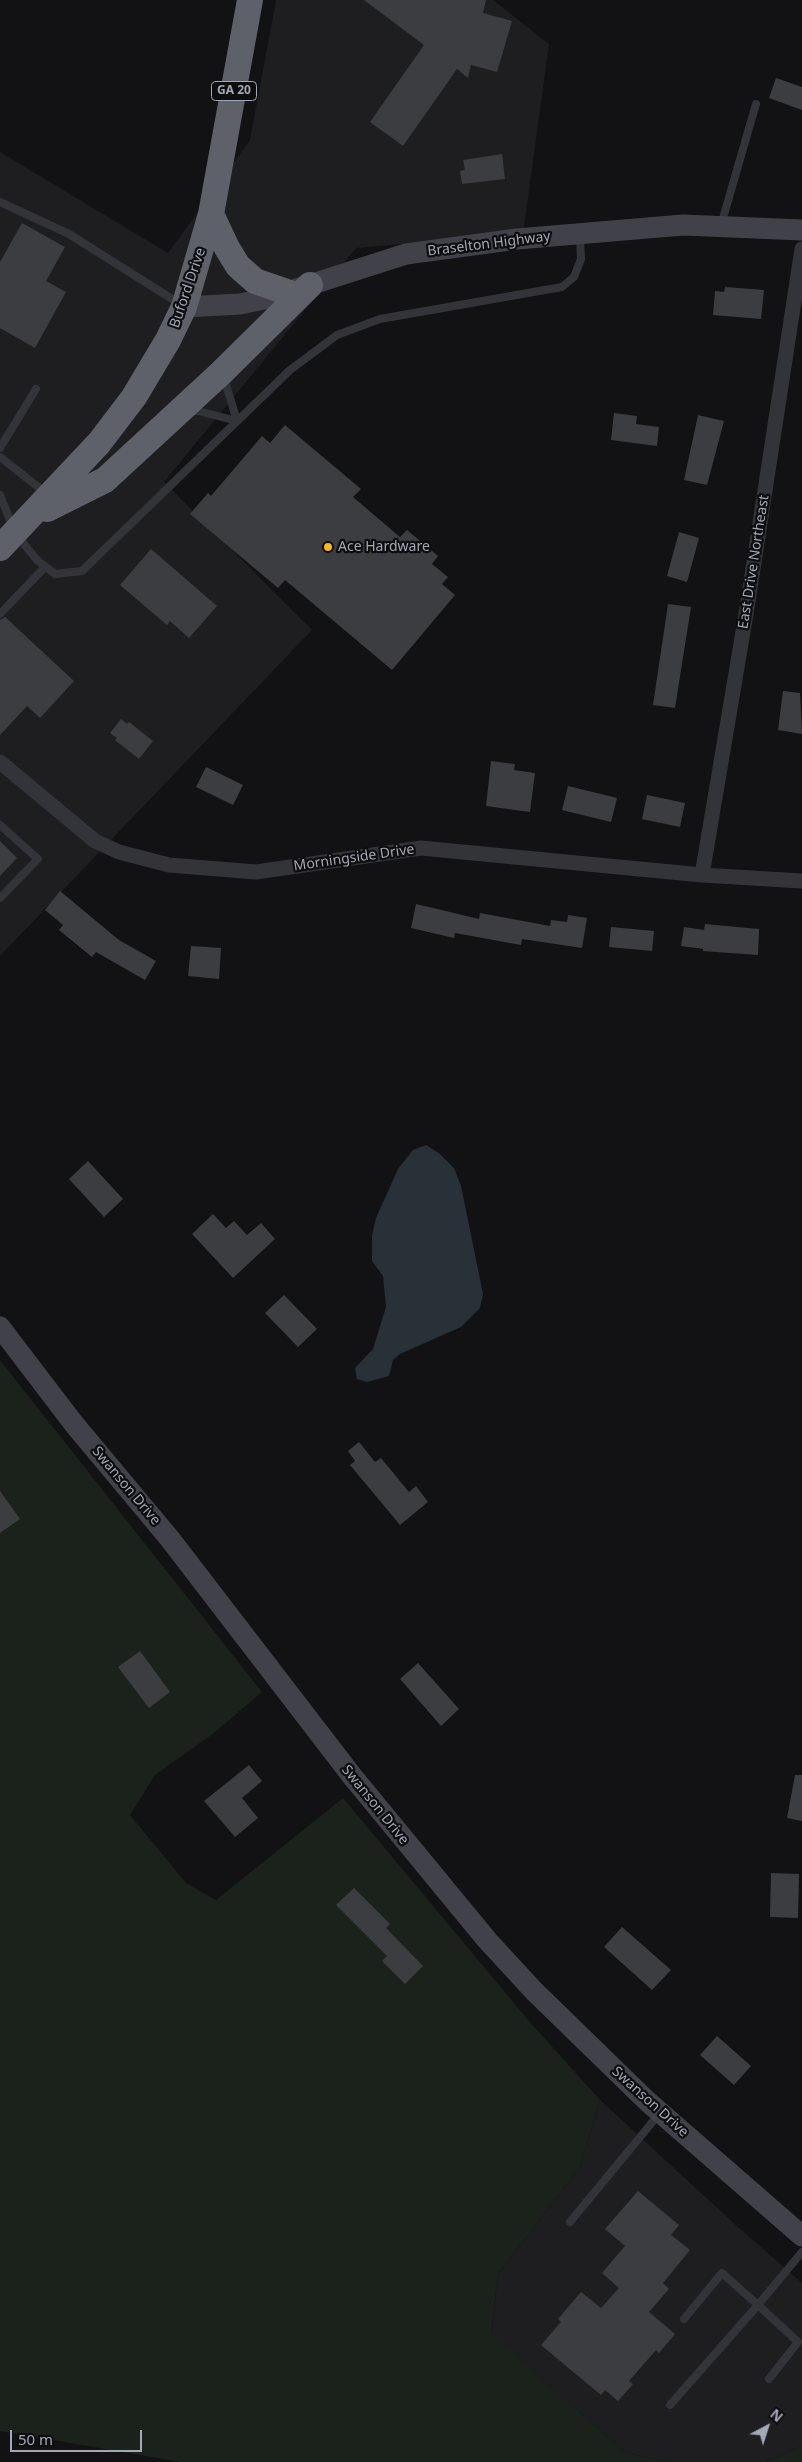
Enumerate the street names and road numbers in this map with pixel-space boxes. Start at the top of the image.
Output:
road number: GA 20 [212,82,256,100]
street label: Braselton Highway [427,228,551,260]
street label: Buford Drive [166,246,210,330]
street label: East Drive Northeast [735,494,773,630]
street label: Morningside Drive [293,841,415,875]
street label: Swanson Drive [88,1443,164,1529]
street label: Swanson Drive [338,1762,412,1848]
street label: Swanson Drive [608,2063,692,2141]

